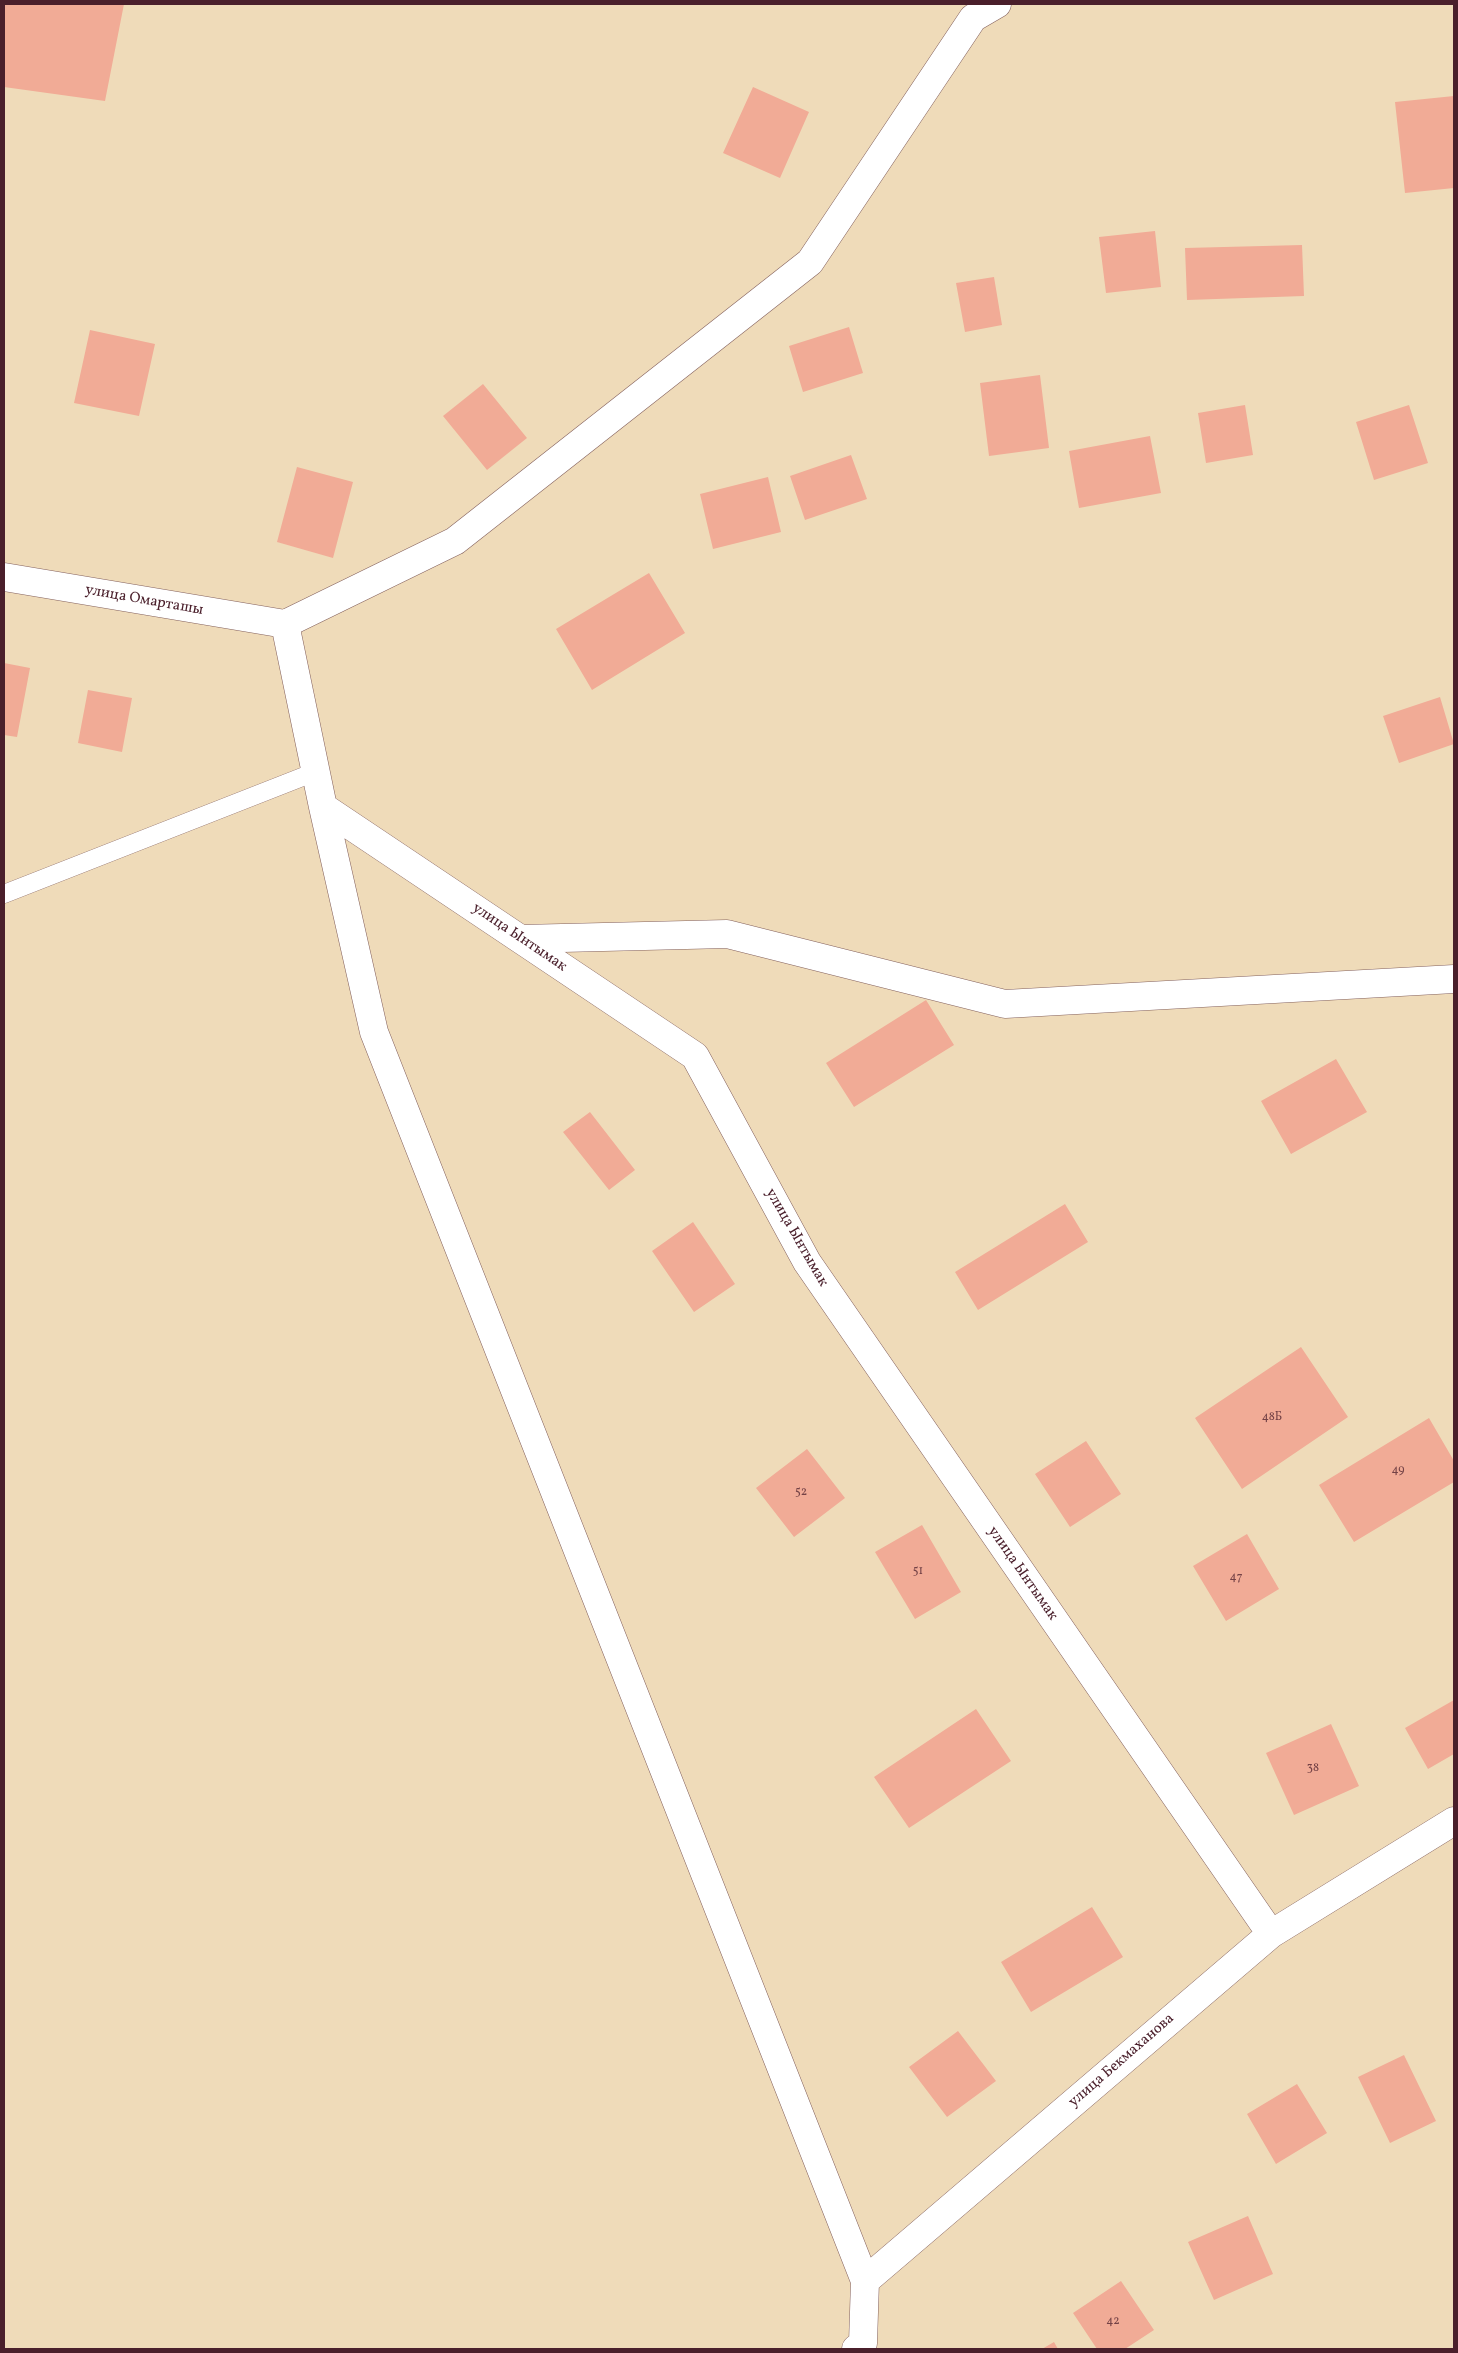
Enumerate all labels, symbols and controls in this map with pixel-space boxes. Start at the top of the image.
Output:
street label: улица Омарташы [84,582,204,620]
street label: улица Ынтымак [468,900,570,976]
street label: улица Ынтымак [761,1186,831,1290]
house number: 48Б [1262,1411,1282,1425]
house number: 49 [1391,1464,1405,1478]
house number: 52 [795,1486,807,1500]
street label: улица Ынтымак [983,1524,1061,1624]
house number: 51 [913,1565,923,1579]
house number: 47 [1230,1571,1242,1585]
house number: 38 [1307,1762,1319,1776]
street label: улица Бекмаханова [1065,2010,1179,2112]
house number: 42 [1106,2315,1120,2329]

